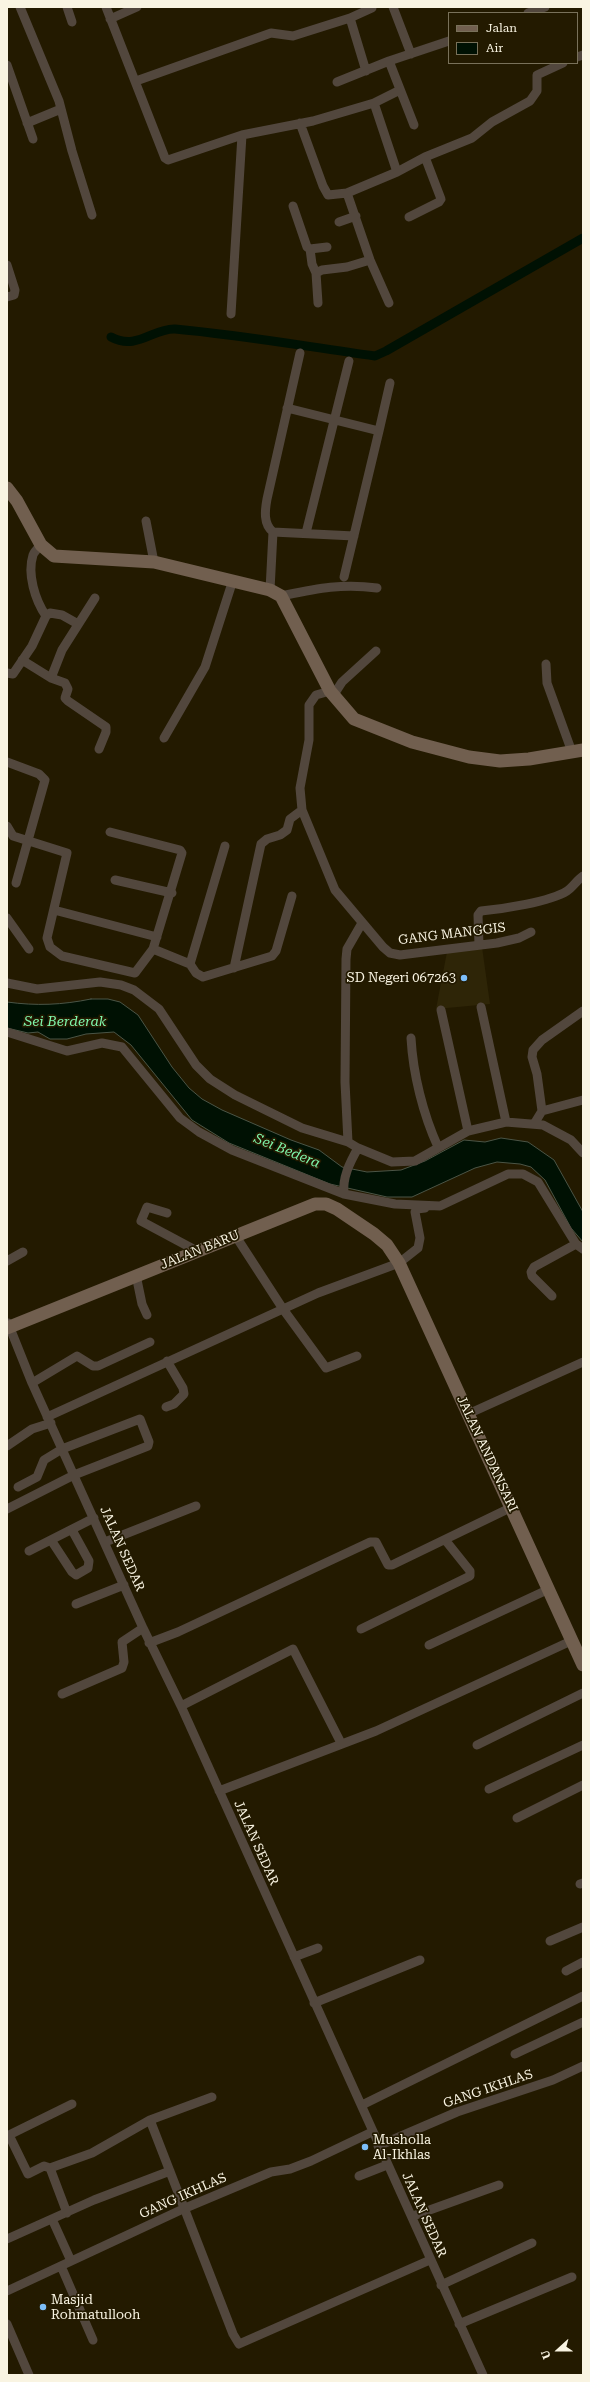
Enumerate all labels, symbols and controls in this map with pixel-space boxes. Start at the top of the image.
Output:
legend [448,12,578,64]
text: Jalan [486,21,517,35]
text: Air [486,41,503,55]
street label: GANG MANGGIS [397,920,507,948]
place label: SD Negeri 067263 [347,970,456,986]
marker: SD Negeri 067263 [459,973,469,983]
water label: Sei Berderak [24,1014,106,1030]
water label: Sei Bedera [251,1130,323,1172]
street label: JALAN BARU [158,1227,242,1273]
street label: JALAN ANDANSARI [453,1393,521,1515]
street label: JALAN SEDAR [96,1504,148,1594]
street label: JALAN SEDAR [230,1798,282,1888]
street label: GANG IKHLAS [441,2066,535,2112]
place label: Musholla Al-Ikhlas [373,2132,431,2163]
marker: Musholla Al-Ikhlas [360,2142,370,2152]
street label: GANG IKHLAS [137,2170,229,2222]
street label: JALAN SEDAR [398,2170,450,2260]
place label: Masjid Rohmatullooh [51,2292,140,2323]
marker: Masjid Rohmatullooh [38,2302,48,2312]
north arrow [538,2330,578,2370]
text: U [539,2348,554,2361]

